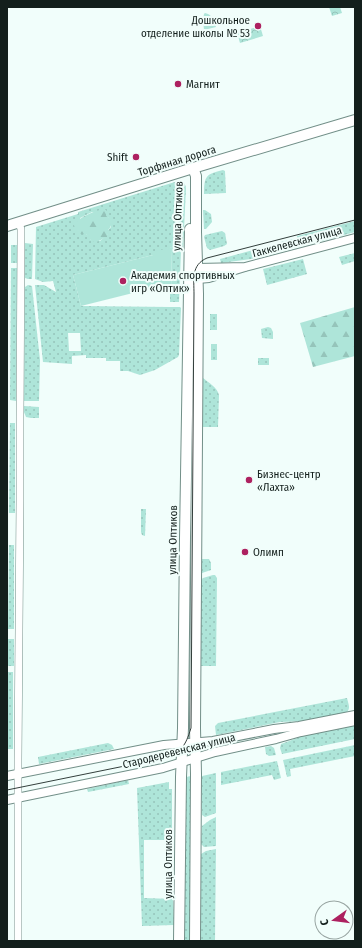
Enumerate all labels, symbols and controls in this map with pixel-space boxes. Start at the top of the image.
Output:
place label: Дошкольное отделение школы № 53 [141,14,250,40]
marker: Дошкольное отделение школы № 53 [253,21,263,31]
place label: Магнит [186,78,220,91]
marker: Магнит [173,79,183,89]
street label: Торфяная дорога [136,143,218,179]
place label: Shift [107,151,128,164]
marker: Shift [131,152,141,162]
street label: улица Оптиков [170,181,186,251]
street label: Гаккелевская улица [251,224,343,260]
place label: Академия спортивных игр «Оптик» [131,269,235,295]
marker: Академия спортивных игр «Оптик» [118,276,128,286]
place label: Бизнес-центр «Лахта» [257,468,321,494]
marker: Бизнес-центр «Лахта» [244,475,254,485]
street label: улица Оптиков [166,505,180,575]
place label: Олимп [253,546,284,559]
marker: Олимп [240,547,250,557]
street label: Стародеревенская улица [121,731,237,771]
street label: улица Оптиков [162,829,175,899]
north arrow [314,900,354,940]
text: С [318,918,332,927]

